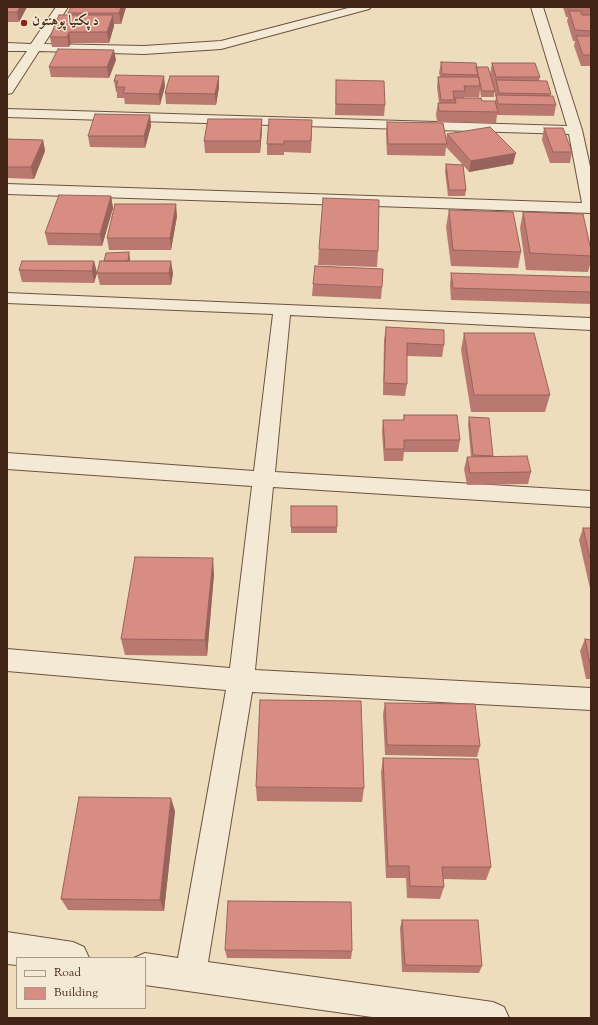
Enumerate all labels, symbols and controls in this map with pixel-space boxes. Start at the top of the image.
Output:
place label: د پکتیا پوهنتون [32,15,99,31]
marker: د پکتیا پوهنتون [19,18,29,28]
legend [16,957,146,1009]
text: Road [54,964,81,982]
text: Building [54,984,98,1002]

